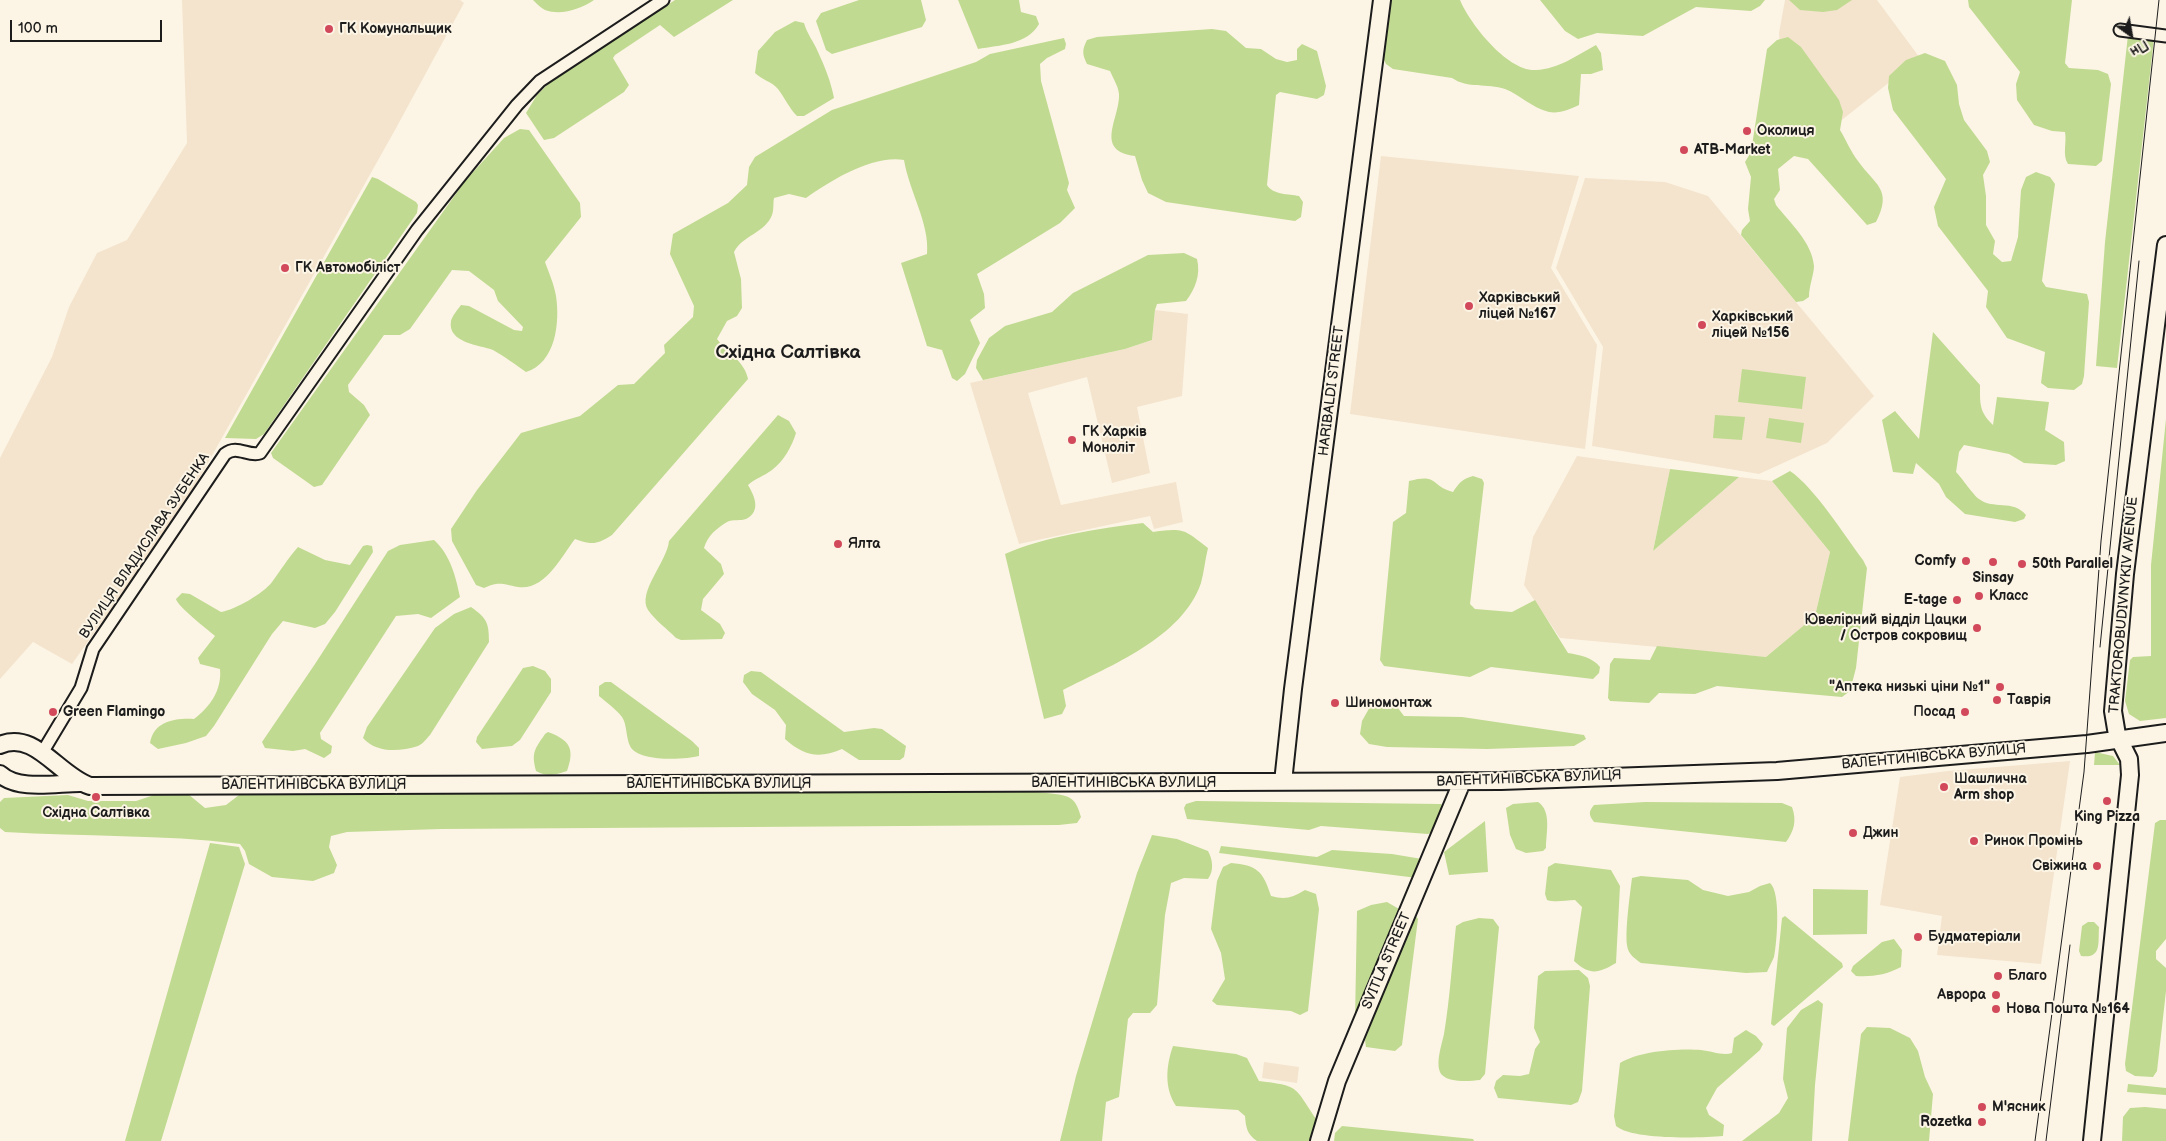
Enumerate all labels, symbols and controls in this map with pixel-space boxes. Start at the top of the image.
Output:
scale bar [12,10,165,42]
north arrow [2106,10,2156,60]
text: 100 m [18,19,58,38]
place label: ГК Комунальщик [339,21,451,37]
marker: ГК Комунальщик [323,23,335,35]
text: Пн [2127,36,2152,60]
place label: Околиця [1757,123,1815,139]
marker: Околиця [1741,125,1753,137]
place label: ATB-Market [1694,142,1770,158]
marker: ATB-Market [1678,144,1690,156]
place label: ГК Автомобіліст [295,260,400,276]
marker: ГК Автомобіліст [279,262,291,274]
place label: Харківський ліцей №167 [1479,290,1560,322]
marker: Харківський ліцей №167 [1463,300,1475,312]
place label: Харківський ліцей №156 [1712,309,1793,342]
marker: Харківський ліцей №156 [1696,319,1708,331]
street label: HARIBALDI STREET [1316,325,1348,457]
district label: Східна Салтівка [715,342,861,364]
place label: ГК Харків Моноліт [1082,424,1147,457]
marker: ГК Харків Моноліт [1066,434,1078,446]
street label: ВУЛИЦЯ ВЛАДИСЛАВА ЗУБЕНКА [76,450,214,642]
street label: TRAKTOROBUDIVNYKIV AVENUE [2106,496,2142,714]
place label: Ялта [848,536,880,552]
marker: Ялта [832,538,844,550]
place label: Comfy [1915,553,1956,569]
marker: Comfy [1960,555,1972,567]
marker: Sinsay [1987,556,1999,568]
place label: 50th Parallel [2032,556,2113,572]
marker: 50th Parallel [2016,558,2028,570]
place label: Sinsay [1972,570,2014,586]
place label: Класс [1989,588,2028,604]
marker: Класс [1973,590,1985,602]
place label: E-tage [1904,592,1947,608]
marker: E-tage [1951,594,1963,606]
place label: Ювелірний відділ Цацки / Остров сокровищ [1804,612,1967,644]
marker: Ювелірний відділ Цацки / Остров сокровищ [1971,622,1983,634]
place label: "Аптека низькі ціни №1" [1829,679,1990,695]
marker: "Аптека низькі ціни №1" [1994,681,2006,693]
place label: Таврія [2007,692,2051,708]
marker: Таврія [1991,694,2003,706]
place label: Шиномонтаж [1345,695,1432,711]
marker: Шиномонтаж [1329,697,1341,709]
place label: Green Flamingo [63,704,165,720]
place label: Посад [1913,704,1955,720]
marker: Green Flamingo [47,706,59,718]
marker: Посад [1959,706,1971,718]
street label: ВАЛЕНТИНІВСЬКА ВУЛИЦЯ [1841,741,2027,773]
street label: ВАЛЕНТИНІВСЬКА ВУЛИЦЯ [1436,767,1622,791]
place label: Шашлична Arm shop [1954,771,2027,804]
street label: ВАЛЕНТИНІВСЬКА ВУЛИЦЯ [1031,775,1217,791]
street label: ВАЛЕНТИНІВСЬКА ВУЛИЦЯ [626,776,812,792]
street label: ВАЛЕНТИНІВСЬКА ВУЛИЦЯ [221,777,407,793]
marker: Шашлична Arm shop [1938,781,1950,793]
marker: Східна Cалтівка [90,791,102,803]
marker: King Pizza [2101,795,2113,807]
place label: Східна Cалтівка [42,805,150,821]
place label: King Pizza [2074,809,2140,825]
place label: Джин [1863,825,1899,841]
marker: Джин [1847,827,1859,839]
place label: Ринок Промінь [1984,833,2083,849]
marker: Ринок Промінь [1968,835,1980,847]
place label: Свіжина [2032,858,2087,874]
marker: Свіжина [2091,860,2103,872]
street label: SVITLA STREET [1359,910,1415,1012]
place label: Будматеріали [1928,929,2021,945]
marker: Будматеріали [1912,931,1924,943]
place label: Благо [2008,968,2047,984]
marker: Благо [1992,970,2004,982]
place label: Аврора [1937,987,1986,1003]
marker: Аврора [1990,989,2002,1001]
place label: Нова Пошта №164 [2006,1001,2130,1017]
marker: Нова Пошта №164 [1990,1003,2002,1015]
place label: М'ясник [1992,1099,2046,1115]
marker: М'ясник [1976,1101,1988,1113]
place label: Rozetka [1920,1114,1972,1130]
marker: Rozetka [1976,1116,1988,1128]

